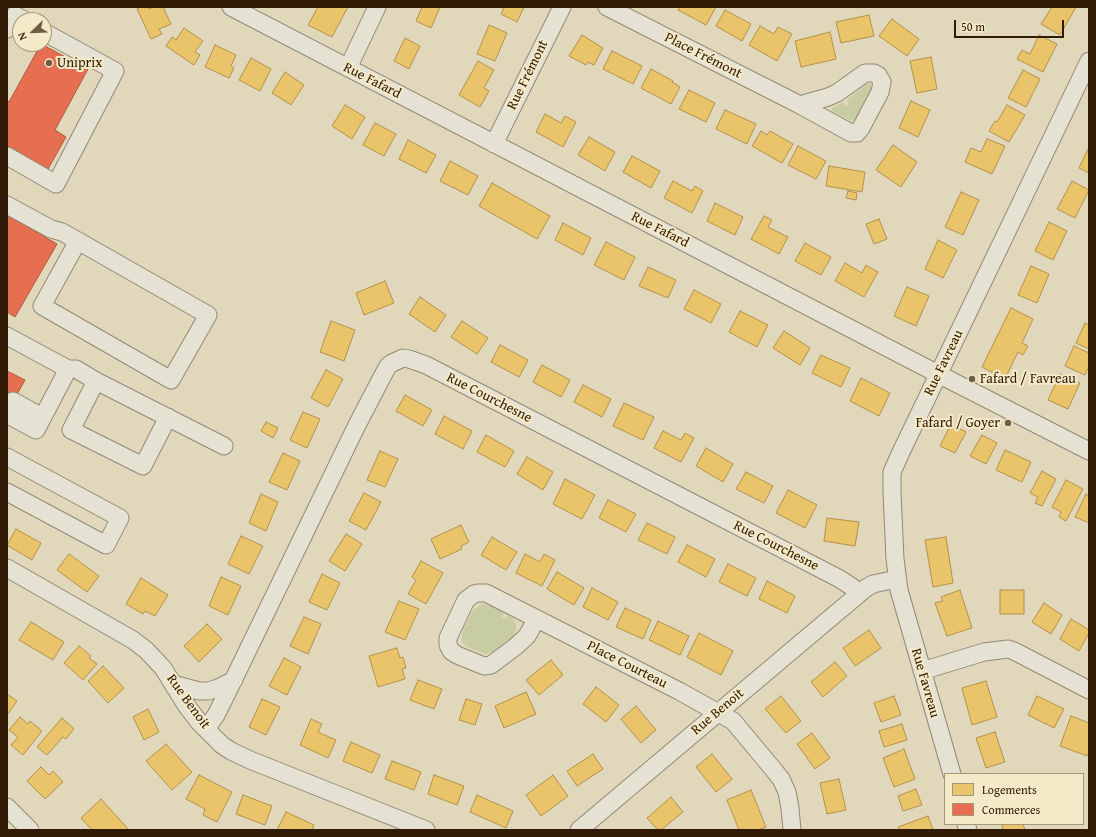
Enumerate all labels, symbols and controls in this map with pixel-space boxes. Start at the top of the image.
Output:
north arrow [12,12,52,52]
scale bar [956,12,1066,38]
text: 50 m [961,18,985,35]
street label: Place Frémont [662,29,744,83]
text: N [13,30,31,43]
street label: Rue Frémont [504,37,552,113]
place label: Uniprix [57,55,102,71]
marker: Uniprix [44,58,54,68]
street label: Rue Fafard [340,59,404,103]
street label: Rue Fafard [628,208,692,252]
street label: Rue Favreau [921,327,967,399]
street label: Rue Courchesne [443,369,535,427]
place label: Fafard / Favreau [980,371,1076,387]
marker: Fafard / Favreau [967,374,977,384]
place label: Fafard / Goyer [916,415,1000,431]
marker: Fafard / Goyer [1003,418,1013,428]
street label: Rue Courchesne [730,517,822,575]
street label: Place Courteau [584,638,670,692]
street label: Rue Favreau [907,646,943,720]
street label: Rue Benoit [162,671,214,733]
street label: Rue Benoit [688,685,748,739]
legend [944,773,1084,825]
text: Logements [982,781,1037,798]
text: Commerces [982,801,1040,818]

